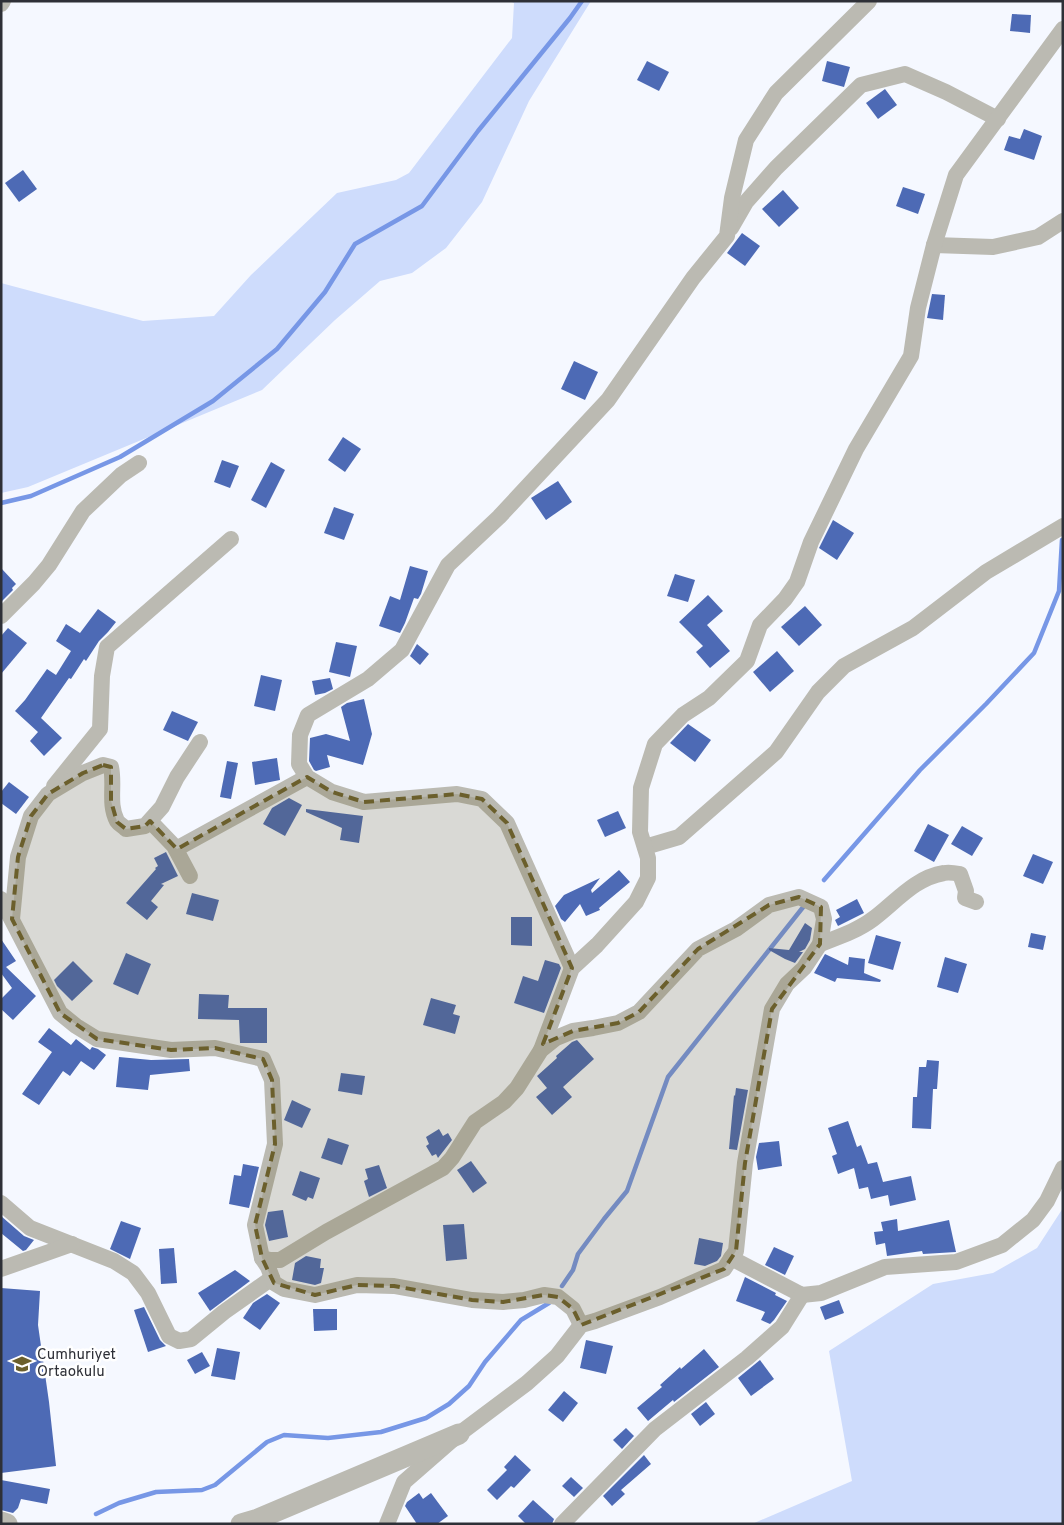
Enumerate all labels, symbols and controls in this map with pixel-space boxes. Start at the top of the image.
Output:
place label: Cumhuriyet Ortaokulu [37,1346,116,1382]
school or university icon: Cumhuriyet Ortaokulu [11,1353,33,1375]

